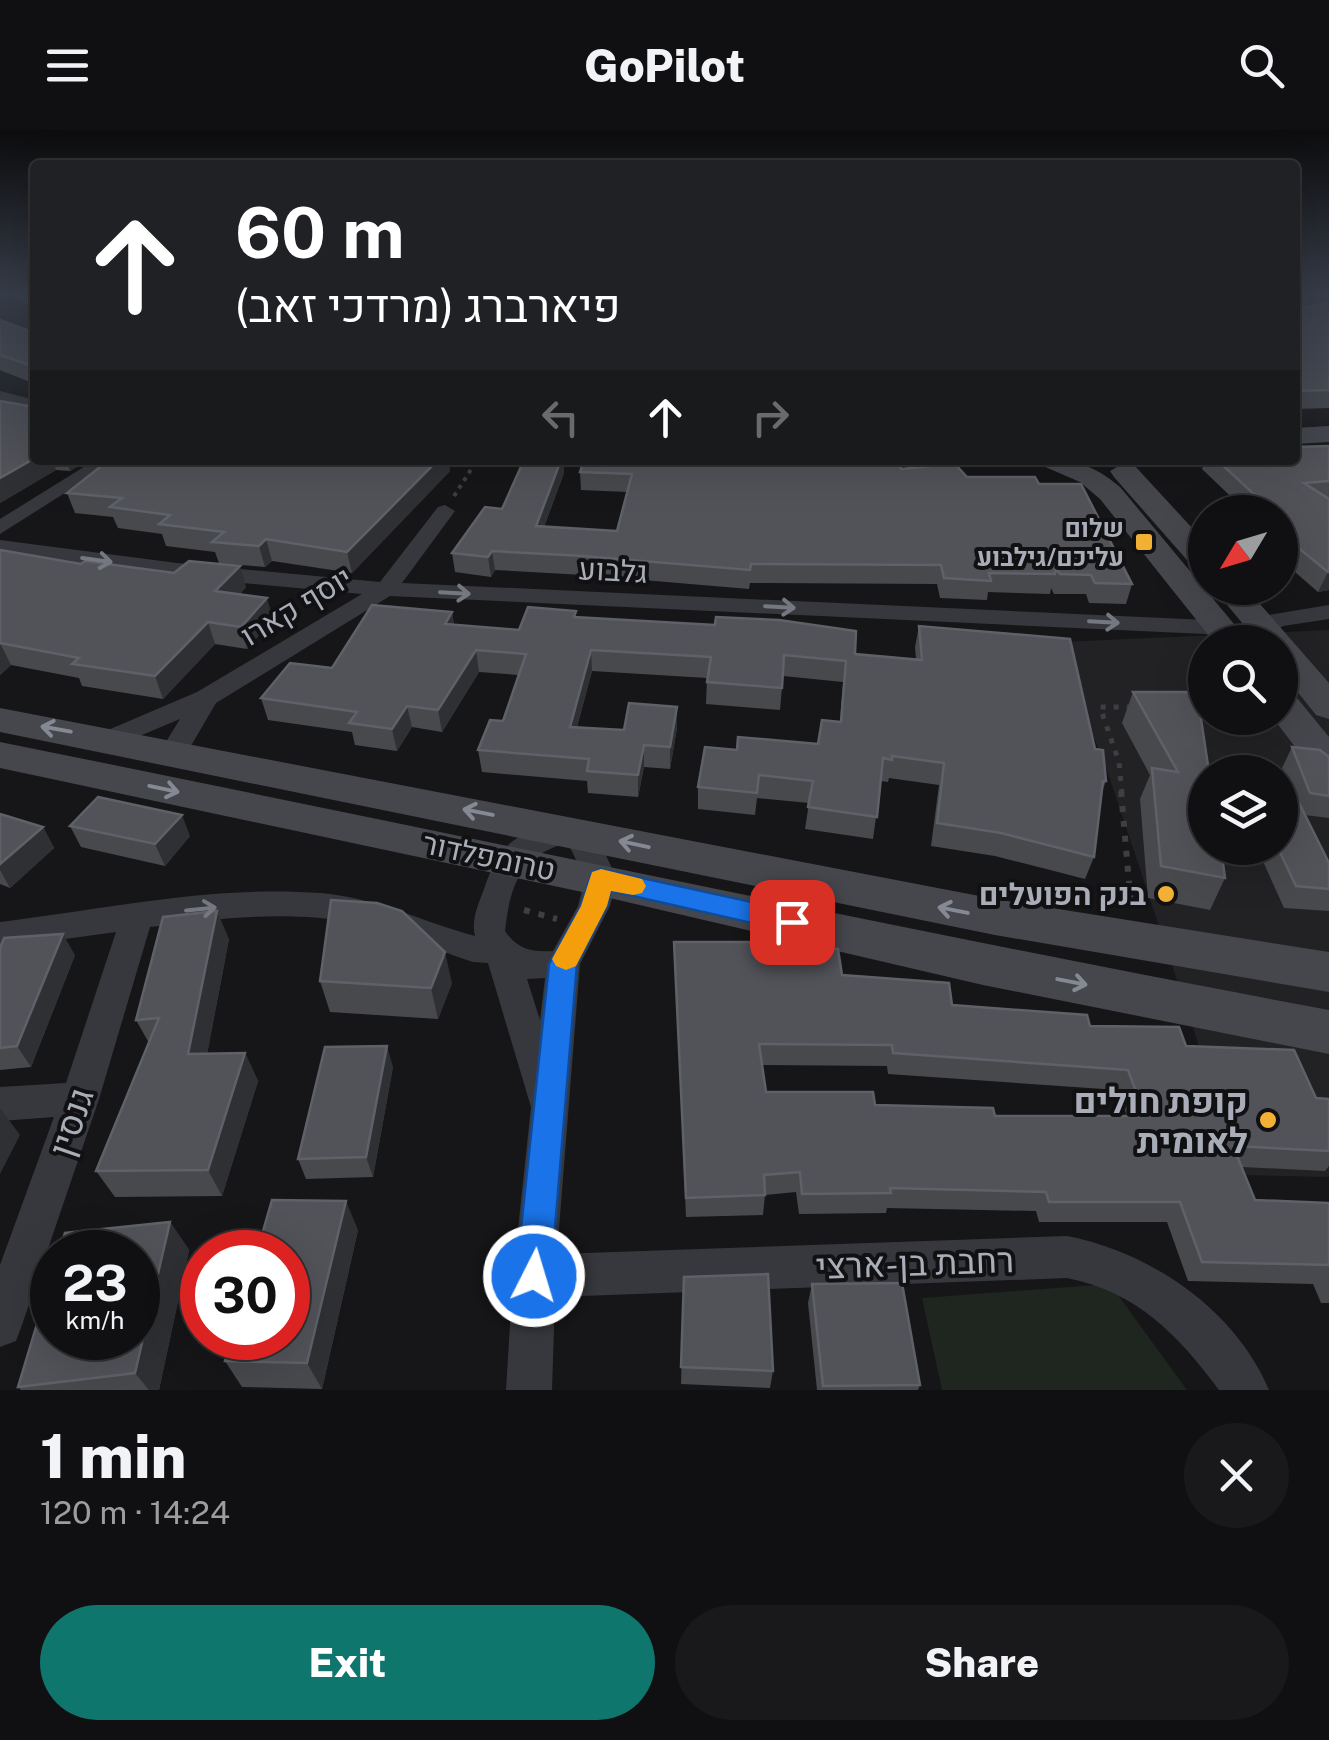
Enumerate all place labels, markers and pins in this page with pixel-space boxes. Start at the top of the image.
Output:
place label: שלום עליכם/גילבוע [977,513,1124,572]
marker: שלום עליכם/גילבוע [1133,531,1155,553]
place label: בנק הפועלים [979,876,1146,912]
pin [750,880,835,965]
marker: בנק הפועלים [1155,883,1177,905]
place label: קופת חולים לאומית [1073,1080,1248,1161]
marker: קופת חולים לאומית [1257,1109,1279,1131]

